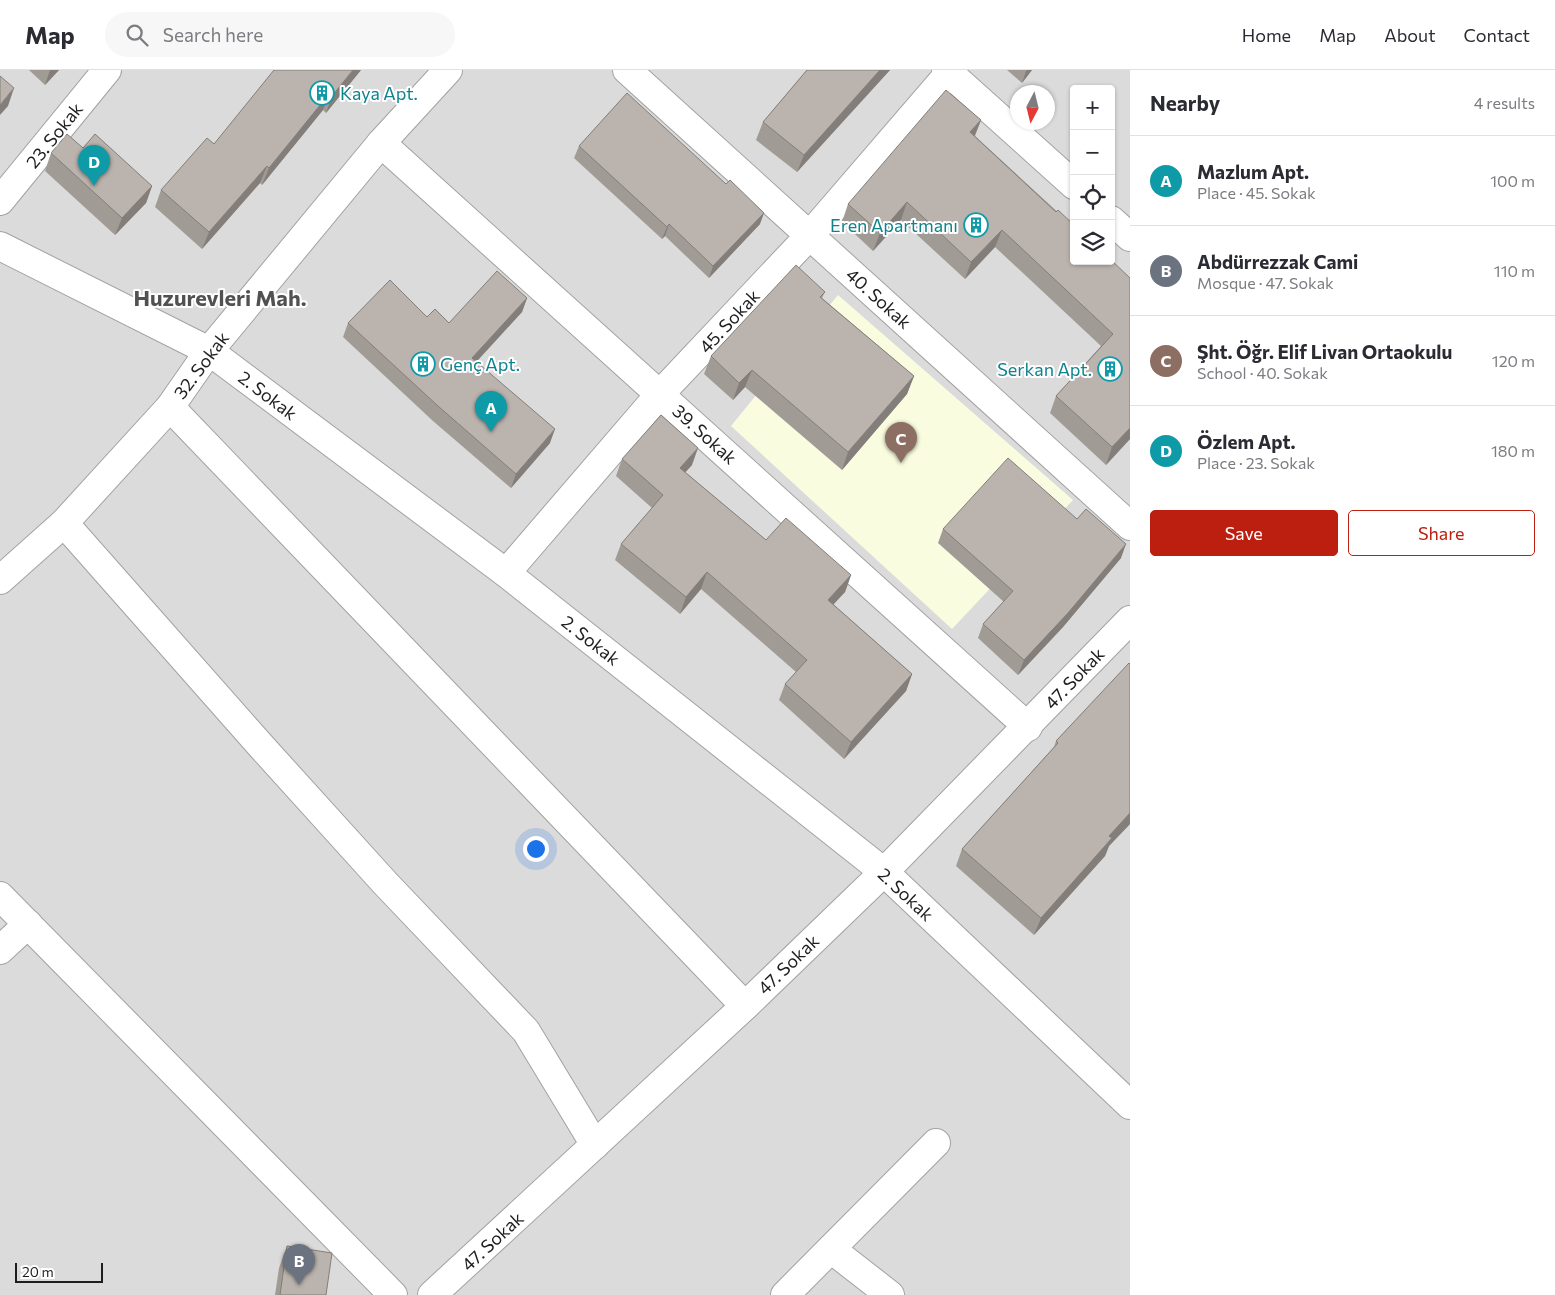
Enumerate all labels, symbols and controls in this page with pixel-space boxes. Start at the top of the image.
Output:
search box [105,12,455,57]
text: Map [25,20,75,49]
icon: search [123,21,151,49]
text: Search here [163,23,263,46]
text: Home [1242,24,1291,46]
text: Map [1319,24,1356,46]
text: About [1384,24,1436,46]
text: Contact [1464,24,1530,46]
building icon: Kaya Apt. [309,80,335,106]
place label: Kaya Apt. [340,82,418,104]
north arrow [1010,85,1055,130]
map controls [1070,85,1115,265]
button: + [1070,85,1115,130]
text: Nearby [1150,90,1220,115]
text: 4 results [1474,93,1535,112]
street label: 23. Sokak [21,98,87,172]
button: − [1070,130,1115,175]
pin: D [78,145,110,186]
text: Mazlum Apt. [1197,160,1309,183]
text: A [1160,171,1172,190]
text: 100 m [1490,171,1535,190]
button: locate [1070,175,1115,220]
text: Place · 45. Sokak [1197,183,1316,202]
building icon: Eren Apartmanı [963,212,989,238]
place label: Eren Apartmanı [830,214,958,236]
button: layers [1070,220,1115,265]
text: Abdürrezzak Cami [1197,250,1358,273]
text: B [1161,261,1171,280]
text: 110 m [1494,261,1535,280]
street label: 40. Sokak [842,263,916,333]
text: Mosque · 47. Sokak [1197,273,1334,292]
district label: Huzurevleri Mah. [134,284,307,311]
street label: 45. Sokak [694,285,764,357]
street label: 32. Sokak [169,327,233,403]
text: Şht. Öğr. Elif Livan Ortaokulu [1197,340,1452,363]
building icon: Genç Apt. [410,351,436,377]
text: C [1161,351,1171,370]
text: 120 m [1492,351,1535,370]
place label: Genç Apt. [440,353,520,375]
building icon: Serkan Apt. [1097,356,1123,382]
place label: Serkan Apt. [997,358,1092,380]
text: School · 40. Sokak [1197,363,1328,382]
street label: 2. Sokak [234,366,302,424]
pin: A [475,391,507,432]
street label: 39. Sokak [668,399,742,469]
pin: C [885,422,917,463]
text: Özlem Apt. [1197,430,1296,453]
text: D [1160,441,1172,460]
text: 180 m [1491,441,1535,460]
text: Place · 23. Sokak [1197,453,1315,472]
button: Save [1150,510,1338,556]
button: Share [1348,510,1535,556]
street label: 2. Sokak [557,610,625,670]
street label: 47. Sokak [1039,643,1109,713]
your location [523,836,549,862]
street label: 2. Sokak [874,863,939,925]
street label: 47. Sokak [753,929,823,999]
street label: 47. Sokak [456,1207,528,1275]
pin: B [283,1244,315,1285]
scale bar [15,1260,102,1283]
text: 20 m [22,1263,54,1280]

